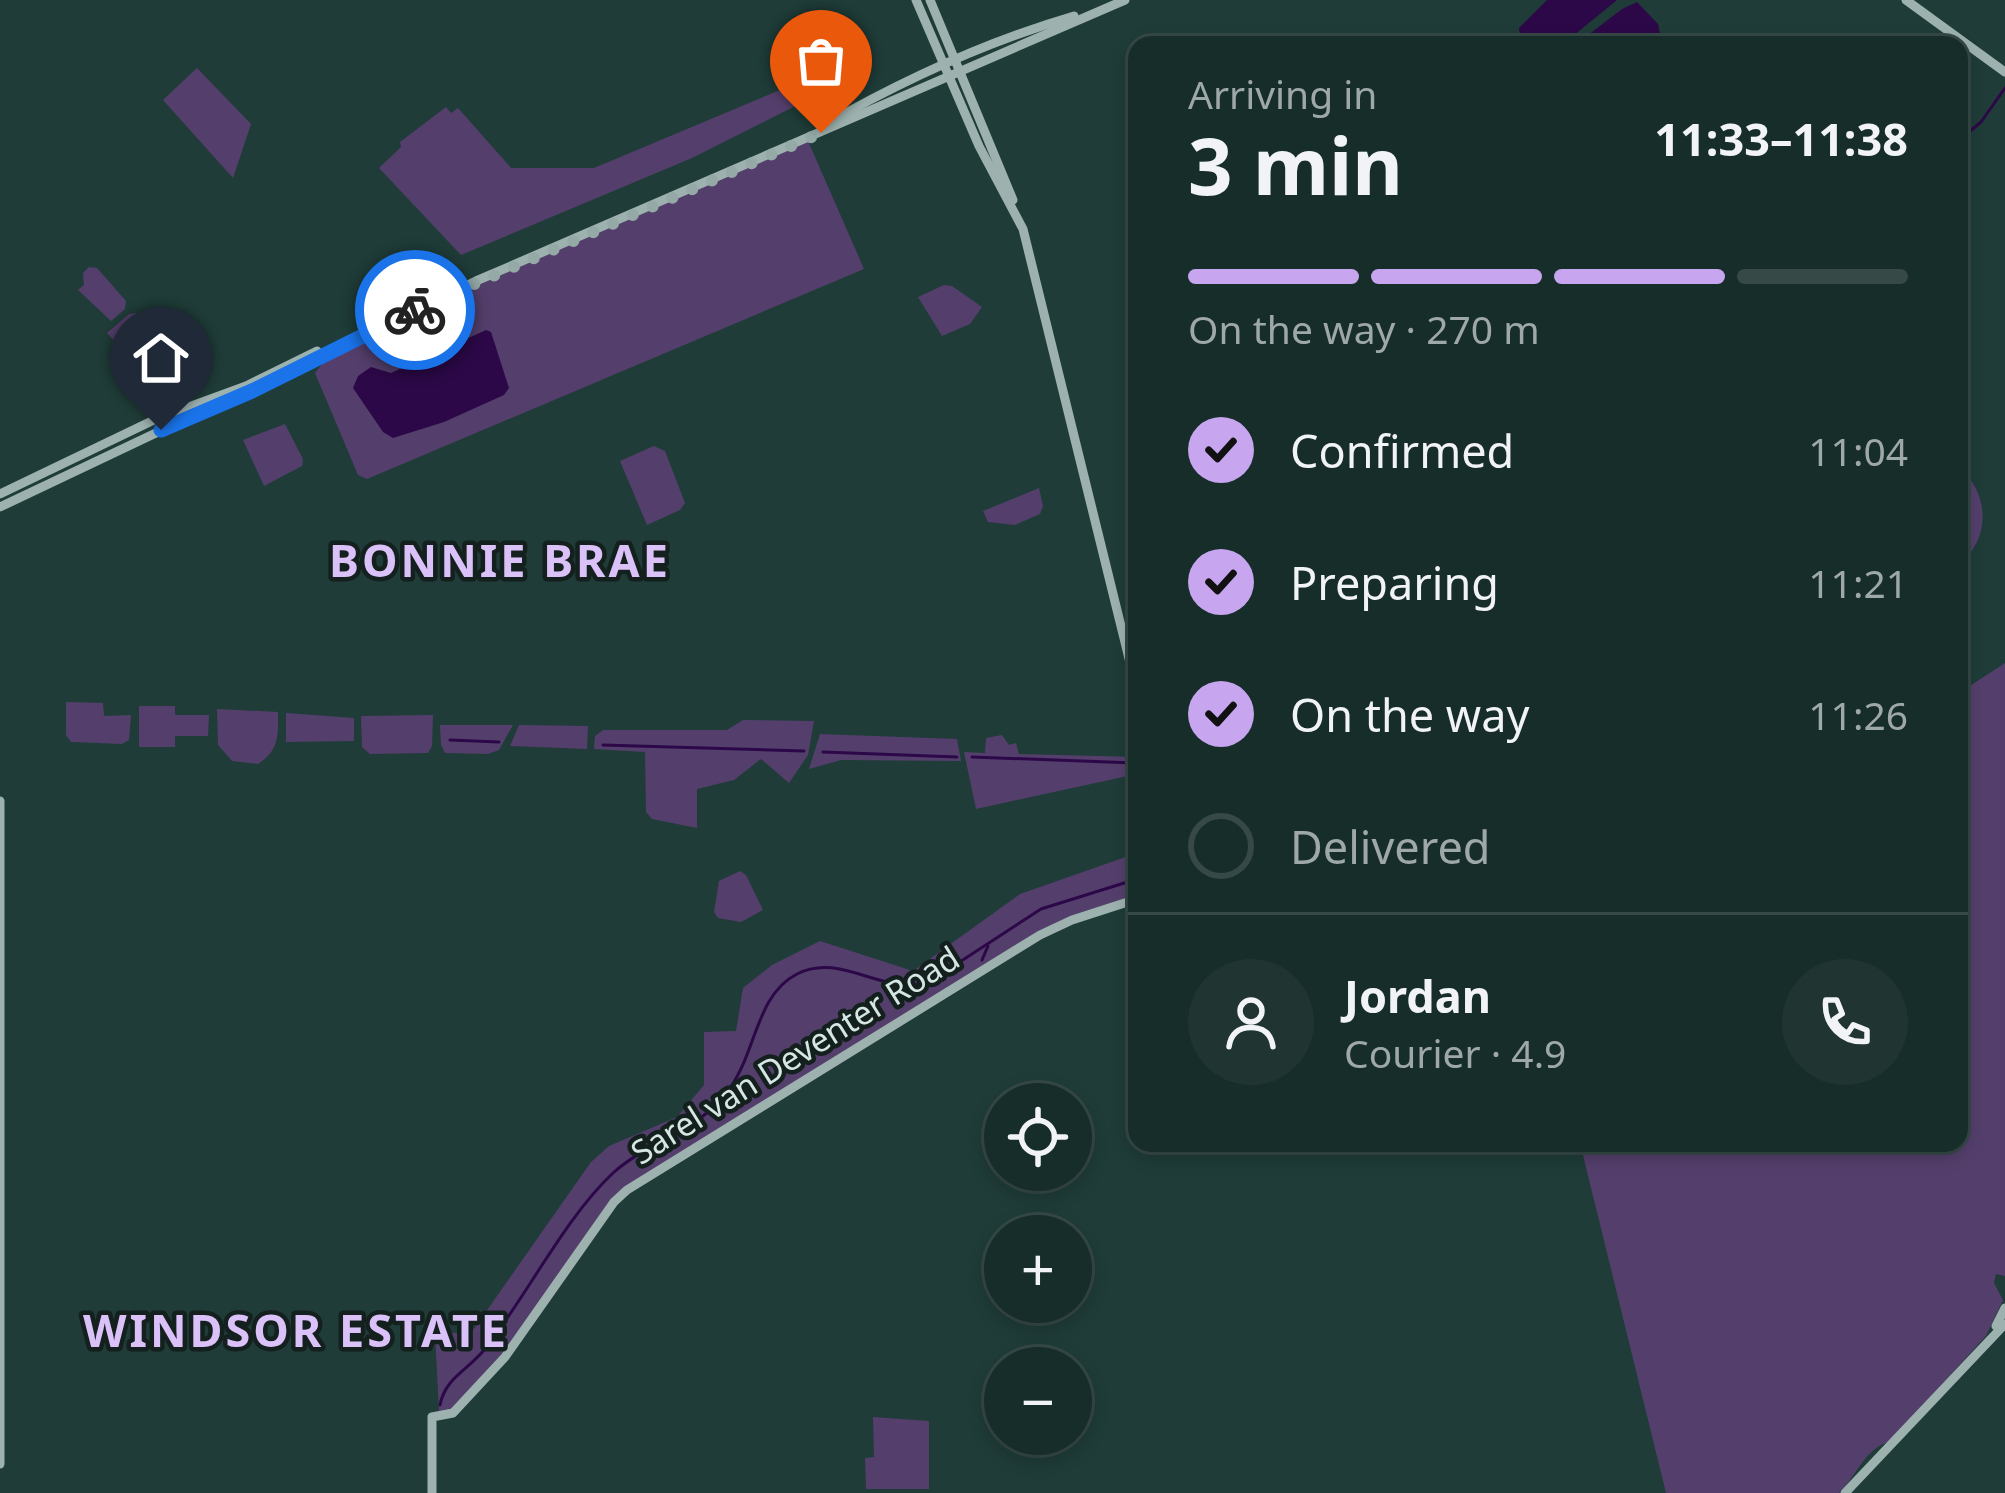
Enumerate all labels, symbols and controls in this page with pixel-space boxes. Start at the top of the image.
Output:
pin [770,10,872,133]
icon: bag [788,28,854,94]
text: Arriving in [1188,67,1377,120]
text: 11:33–11:38 [1654,108,1908,169]
text: 3 min [1188,112,1403,218]
courier [355,250,475,370]
icon: bike [382,277,448,343]
text: On the way · 270 m [1188,302,1540,355]
pin [110,307,212,430]
icon: home [128,325,194,391]
icon: check [1188,417,1254,483]
text: Confirmed [1290,420,1514,481]
text: 11:04 [1808,424,1908,477]
district label: BONNIE BRAE [329,529,671,590]
icon: check [1188,549,1254,615]
text: Preparing [1290,552,1499,613]
text: 11:21 [1808,556,1908,609]
icon: check [1188,681,1254,747]
text: On the way [1290,684,1529,745]
text: 11:26 [1808,688,1908,741]
text: Delivered [1290,816,1490,877]
street label: Sarel van Deventer Road [622,935,968,1174]
button: person [1188,959,1314,1085]
button: phone [1782,959,1908,1085]
text: Jordan [1344,965,1491,1026]
text: Courier · 4.9 [1344,1026,1566,1079]
map controls [984,1083,1092,1455]
button: locate [984,1083,1092,1191]
button: + [984,1215,1092,1323]
district label: WINDSOR ESTATE [83,1299,509,1360]
button: − [984,1347,1092,1455]

